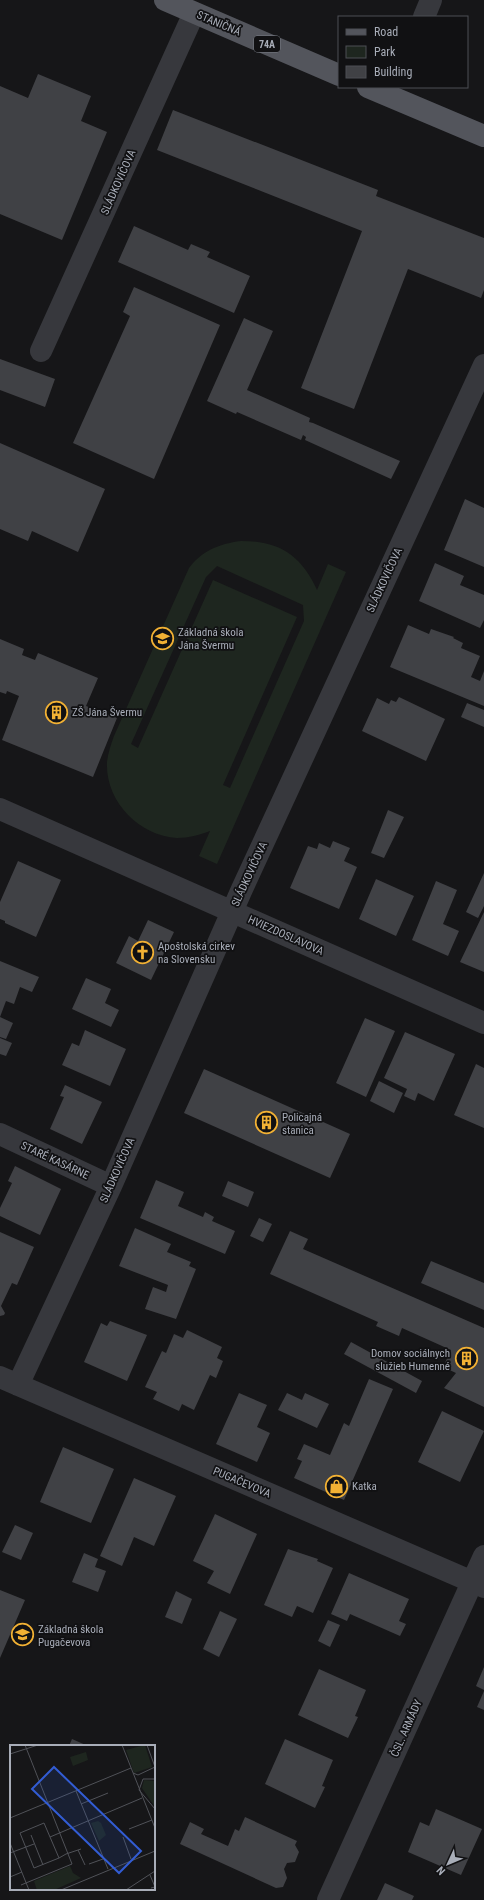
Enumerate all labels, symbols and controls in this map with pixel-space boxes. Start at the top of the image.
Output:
street label: STANIČNÁ [195,7,244,39]
legend [338,16,468,88]
text: Road [374,25,398,39]
road number: 74A [254,36,280,52]
text: Park [374,45,396,59]
text: Building [374,65,412,79]
street label: SLÁDKOVIČOVA [97,147,139,217]
street label: SLÁDKOVIČOVA [363,545,405,615]
school or university icon: Základná škola Jána Švermu [149,625,175,651]
place label: Základná škola Jána Švermu [178,626,244,652]
building icon: ZŠ Jána Švermu [44,699,70,725]
place label: ZŠ Jána Švermu [72,706,142,719]
street label: SLÁDKOVIČOVA [228,839,270,909]
street label: HVIEZDOSLAVOVA [246,913,326,958]
church icon: Apoštolská cirkev na Slovensku [130,939,156,965]
place label: Apoštolská cirkev na Slovensku [158,940,235,966]
building icon: Policajná stanica [254,1110,280,1136]
place label: Policajná stanica [282,1111,322,1137]
street label: SLÁDKOVIČOVA [96,1135,138,1205]
street label: STARÉ KASÁRNE [19,1139,91,1182]
building icon: Domov sociálnych služieb Humenné [453,1346,479,1372]
place label: Domov sociálnych služieb Humenné [371,1347,450,1373]
street label: PUGAČEVOVA [211,1464,274,1501]
shop icon: Katka [324,1473,350,1499]
place label: Katka [352,1480,377,1493]
school or university icon: Základná škola Pugačevova [9,1622,35,1648]
place label: Základná škola Pugačevova [38,1623,104,1649]
street label: ČSL. ARMÁDY [387,1697,425,1759]
inset map [10,1745,155,1890]
north arrow [428,1844,468,1884]
text: N [434,1863,448,1878]

